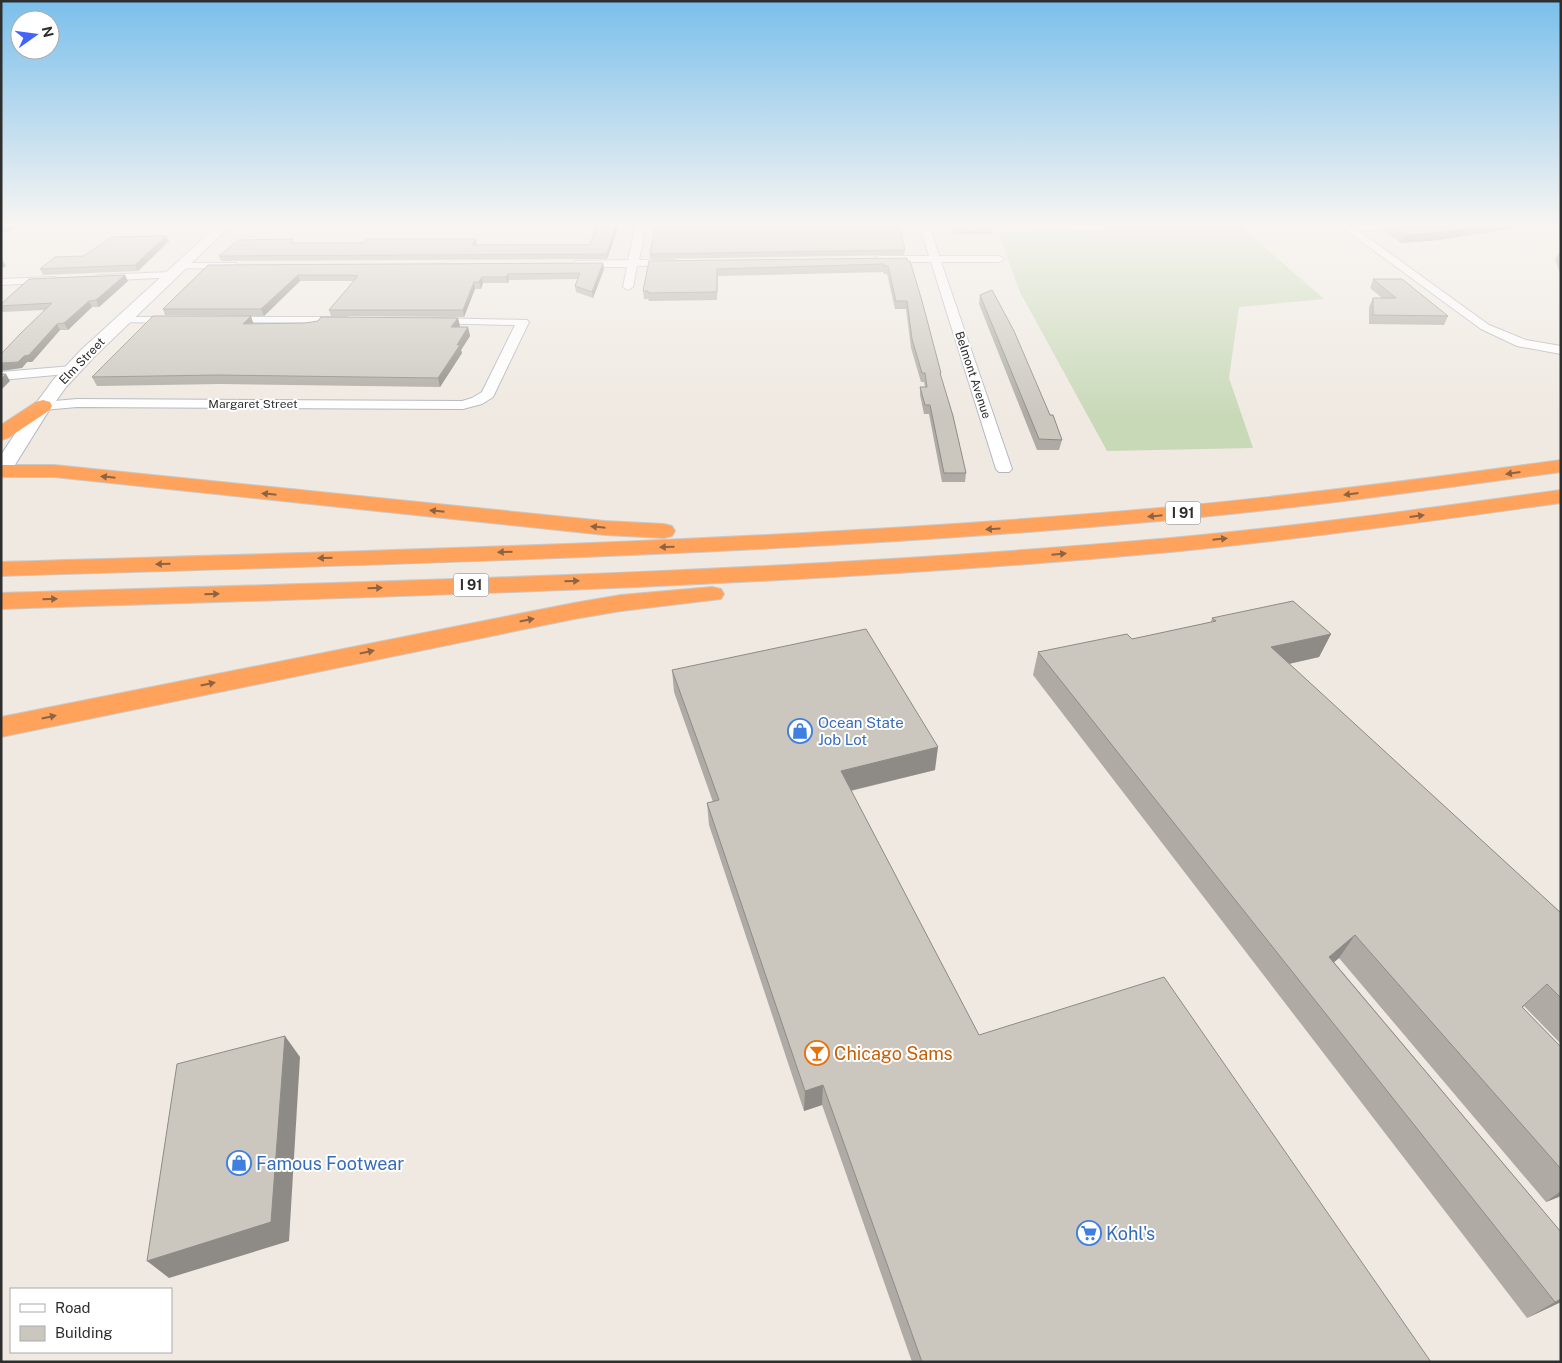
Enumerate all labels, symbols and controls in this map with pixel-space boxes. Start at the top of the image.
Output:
north arrow [10,10,60,60]
text: N [39,25,57,39]
street label: Belmont Avenue [952,330,994,421]
street label: Elm Street [56,335,108,387]
street label: Margaret Street [208,397,298,411]
one-way arrow [1504,470,1520,478]
one-way arrow [99,472,115,480]
one-way arrow [261,490,277,498]
one-way arrow [1343,490,1359,498]
road number: I 91 [1166,502,1200,524]
one-way arrow [428,506,444,514]
one-way arrow [1147,512,1163,520]
one-way arrow [1409,512,1425,520]
one-way arrow [590,523,606,531]
one-way arrow [985,526,1001,534]
one-way arrow [1213,535,1229,543]
one-way arrow [659,543,675,551]
one-way arrow [497,549,513,557]
one-way arrow [1051,550,1067,558]
one-way arrow [317,555,333,563]
one-way arrow [154,560,170,568]
road number: I 91 [454,574,488,596]
one-way arrow [564,577,580,585]
one-way arrow [367,584,383,592]
one-way arrow [205,589,221,597]
one-way arrow [42,595,58,603]
one-way arrow [519,615,535,623]
one-way arrow [360,648,375,656]
one-way arrow [201,680,217,688]
one-way arrow [41,713,57,721]
place label: Ocean State Job Lot [818,714,904,748]
shop icon: Ocean State Job Lot [787,718,813,744]
bar icon: Chicago Sams [804,1040,830,1066]
place label: Chicago Sams [834,1043,953,1064]
shop icon: Famous Footwear [226,1150,252,1176]
place label: Famous Footwear [256,1153,404,1174]
supermarket icon: Kohl's [1076,1220,1102,1246]
place label: Kohl's [1106,1223,1155,1244]
legend [10,1288,172,1353]
text: Road [55,1299,91,1316]
text: Building [55,1324,113,1341]

